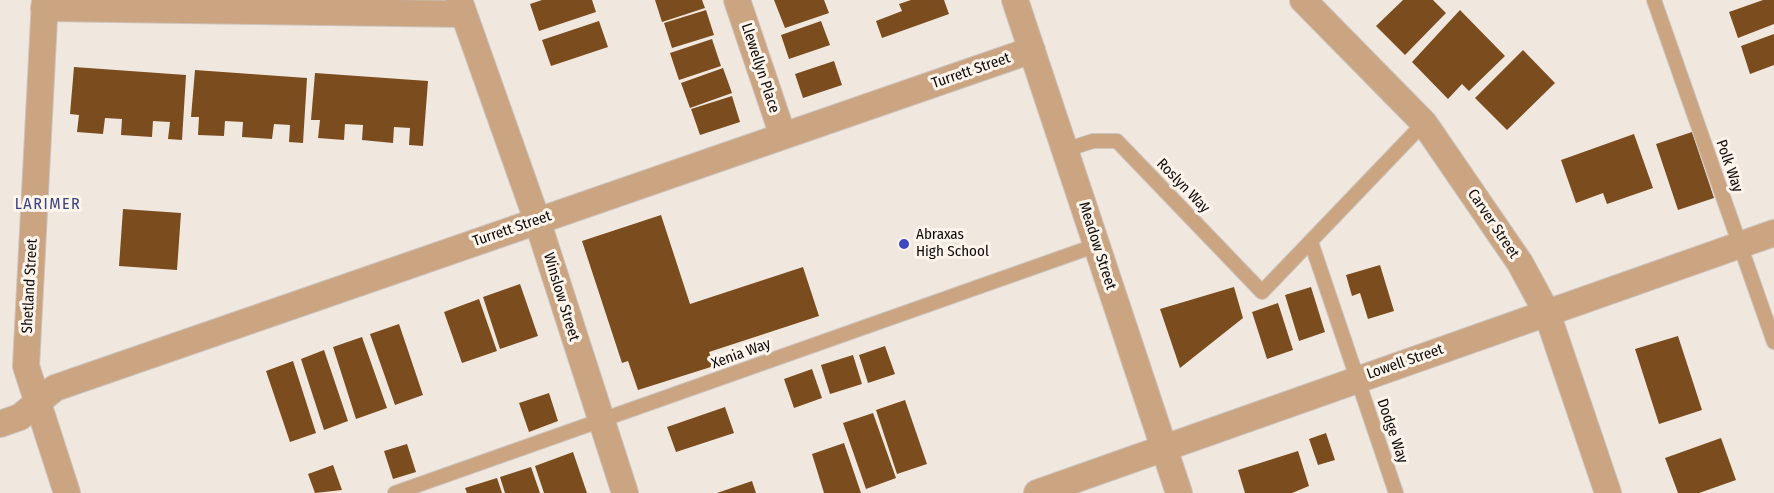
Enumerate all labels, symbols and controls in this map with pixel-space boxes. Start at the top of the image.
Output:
street label: Llewellyn Place [737,21,783,115]
street label: Turrett Street [929,49,1013,93]
street label: Polk Way [1712,137,1746,195]
street label: Roslyn Way [1153,155,1213,217]
street label: Carver Street [1463,186,1523,262]
district label: LARIMER [15,195,81,215]
street label: Meadow Street [1074,200,1120,292]
street label: Turrett Street [470,207,554,251]
place label: Abraxas High School [916,226,989,261]
marker: Abraxas High School [897,237,911,251]
street label: Shetland Street [19,238,41,334]
street label: Winslow Street [539,251,583,343]
street label: Xenia Way [709,335,773,373]
street label: Lowell Street [1364,341,1446,383]
street label: Dodge Way [1373,396,1411,466]

